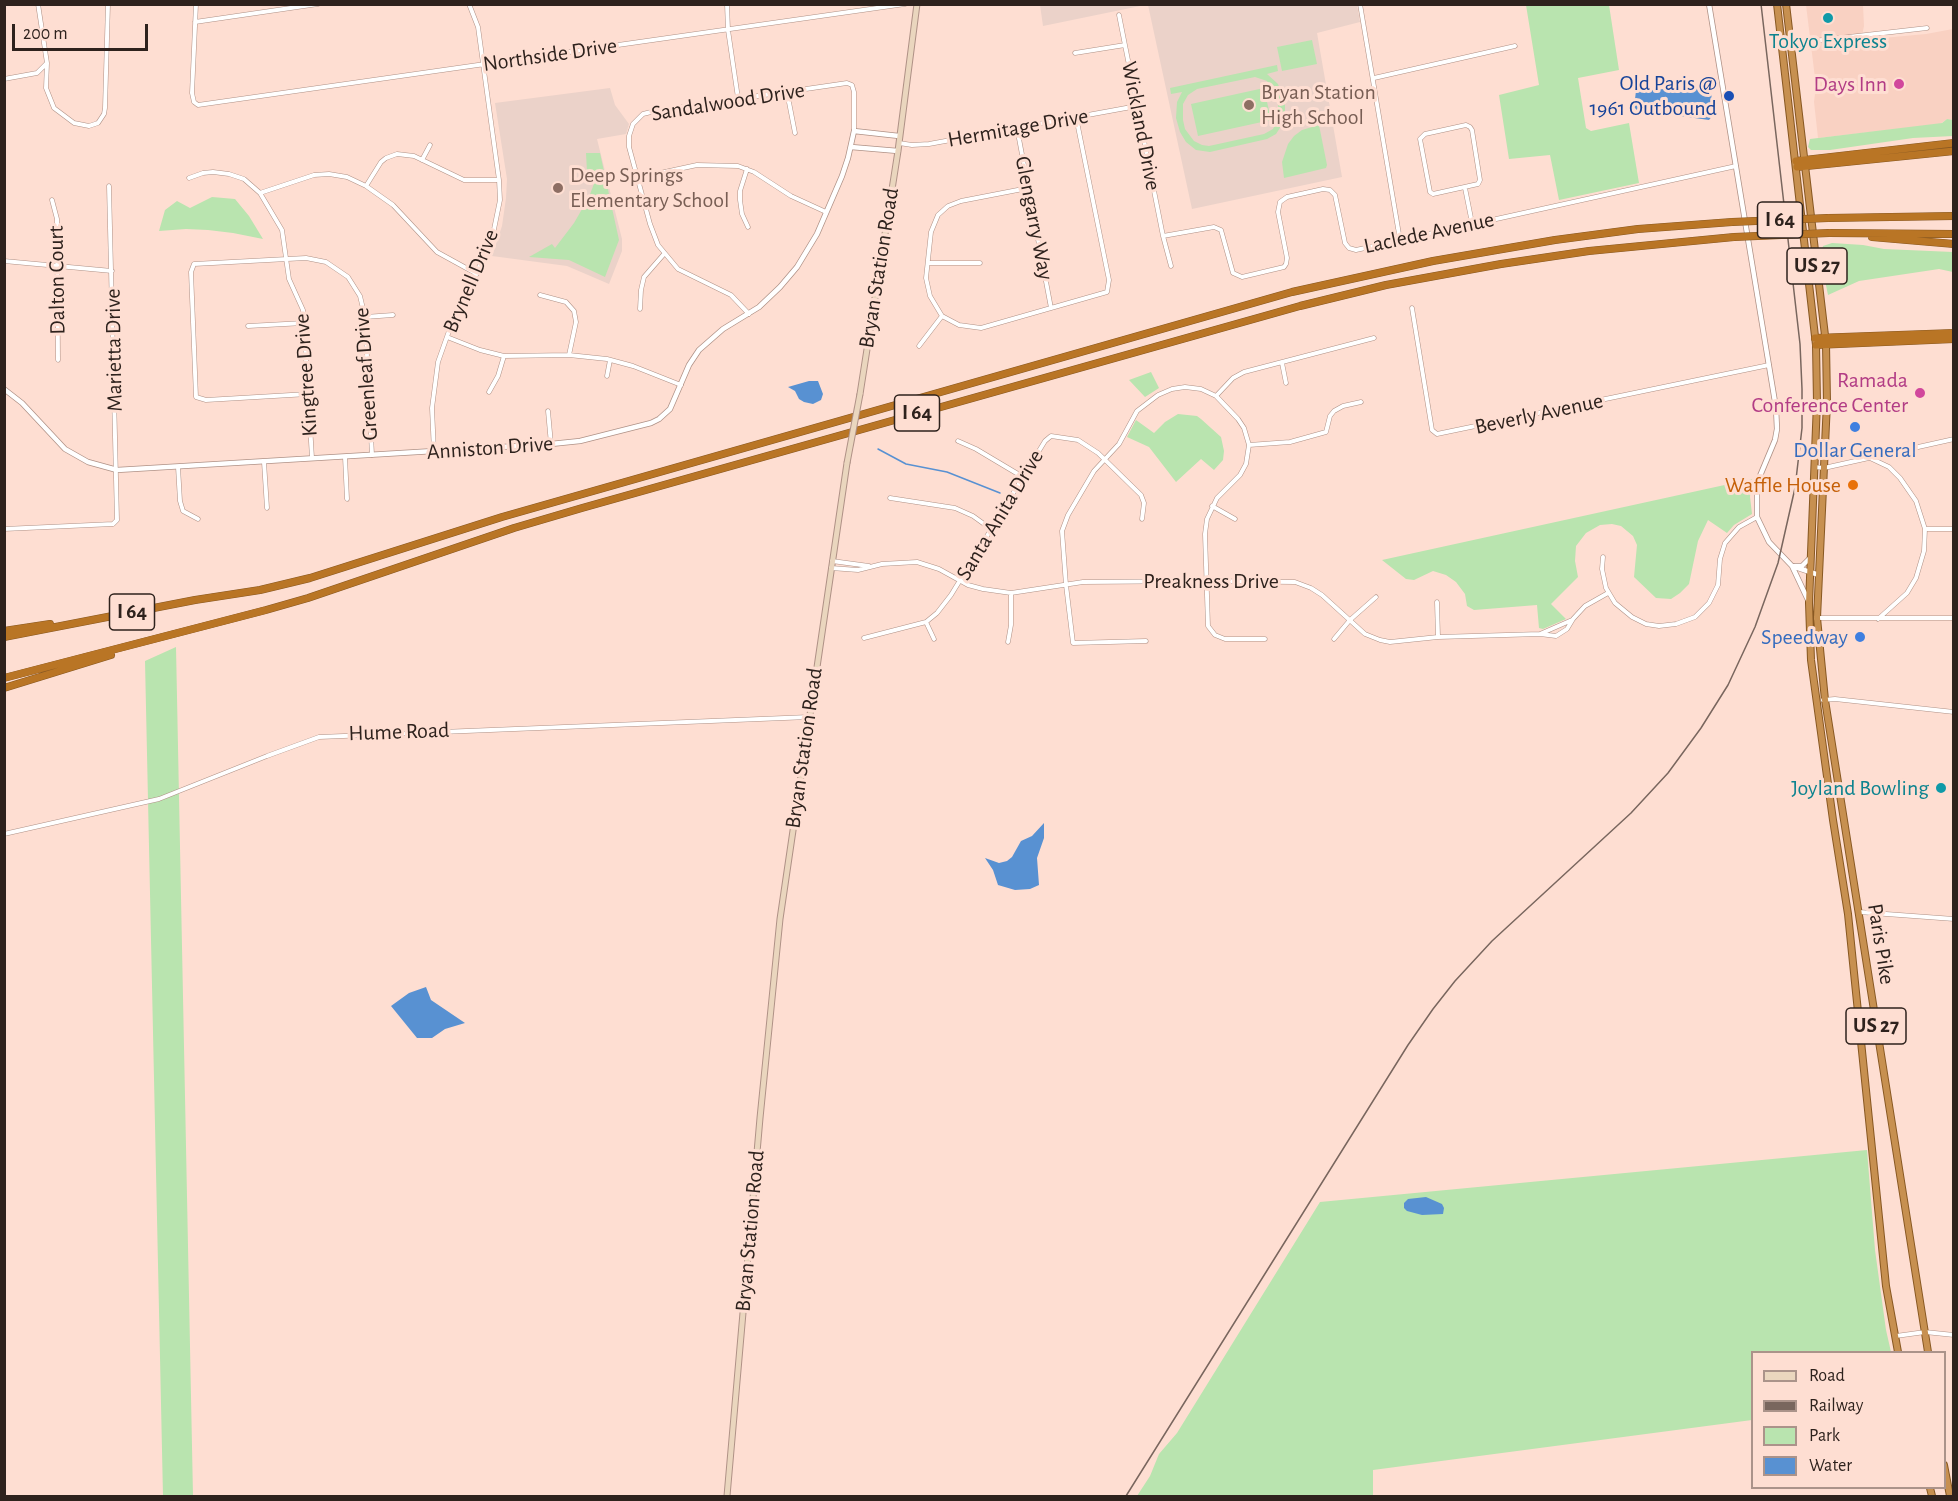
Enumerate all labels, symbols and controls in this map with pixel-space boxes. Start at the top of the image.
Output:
marker: Tokyo Express [1821,11,1835,25]
scale bar [15,12,152,50]
text: 200 m [23,25,68,43]
place label: Tokyo Express [1769,28,1887,54]
street label: Northside Drive [481,33,619,77]
street label: Wickland Drive [1116,59,1166,193]
place label: Old Paris @ 1961 Outbound [1589,70,1717,122]
place label: Days Inn [1814,71,1887,97]
street label: Sandalwood Drive [649,77,807,127]
marker: Days Inn [1892,77,1906,91]
place label: Bryan Station High School [1261,79,1376,130]
marker: Old Paris @ 1961 Outbound [1722,89,1736,103]
marker: Bryan Station High School [1242,98,1256,112]
street label: Hermitage Drive [946,103,1090,153]
street label: Glengarry Way [1009,154,1059,282]
place label: Deep Springs Elementary School [570,162,729,214]
marker: Deep Springs Elementary School [551,181,565,195]
street label: Bryan Station Road [853,186,905,350]
road number: I 64 [1758,202,1802,238]
street label: Laclede Avenue [1361,206,1497,260]
street label: Dalton Court [43,225,71,335]
street label: Brynell Drive [437,225,505,337]
road number: US 27 [1787,248,1847,284]
street label: Marietta Drive [100,288,128,412]
street label: Greenleaf Drive [348,307,384,441]
street label: Kingtree Drive [289,313,323,437]
place label: Ramada Conference Center [1752,367,1908,418]
marker: Ramada Conference Center [1913,386,1927,400]
street label: Beverly Avenue [1472,388,1606,440]
road number: I 64 [894,395,940,431]
marker: Dollar General [1848,420,1862,434]
street label: Anniston Drive [426,430,554,466]
place label: Dollar General [1793,437,1917,463]
street label: Santa Anita Drive [951,445,1049,585]
place label: Waffle House [1725,472,1841,498]
marker: Waffle House [1846,478,1860,492]
street label: Preakness Drive [1143,568,1279,594]
road number: I 64 [110,594,154,630]
place label: Speedway [1761,624,1848,650]
marker: Speedway [1853,630,1867,644]
street label: Bryan Station Road [780,666,828,830]
street label: Hume Road [348,717,450,747]
place label: Joyland Bowling [1791,775,1929,801]
marker: Joyland Bowling [1934,781,1948,795]
street label: Paris Pike [1862,902,1900,986]
road number: US 27 [1846,1008,1906,1044]
street label: Bryan Station Road [730,1149,770,1313]
legend [1751,1351,1946,1489]
text: Road [1809,1367,1845,1385]
text: Railway [1809,1397,1863,1415]
text: Park [1809,1427,1840,1445]
text: Water [1809,1457,1852,1475]

